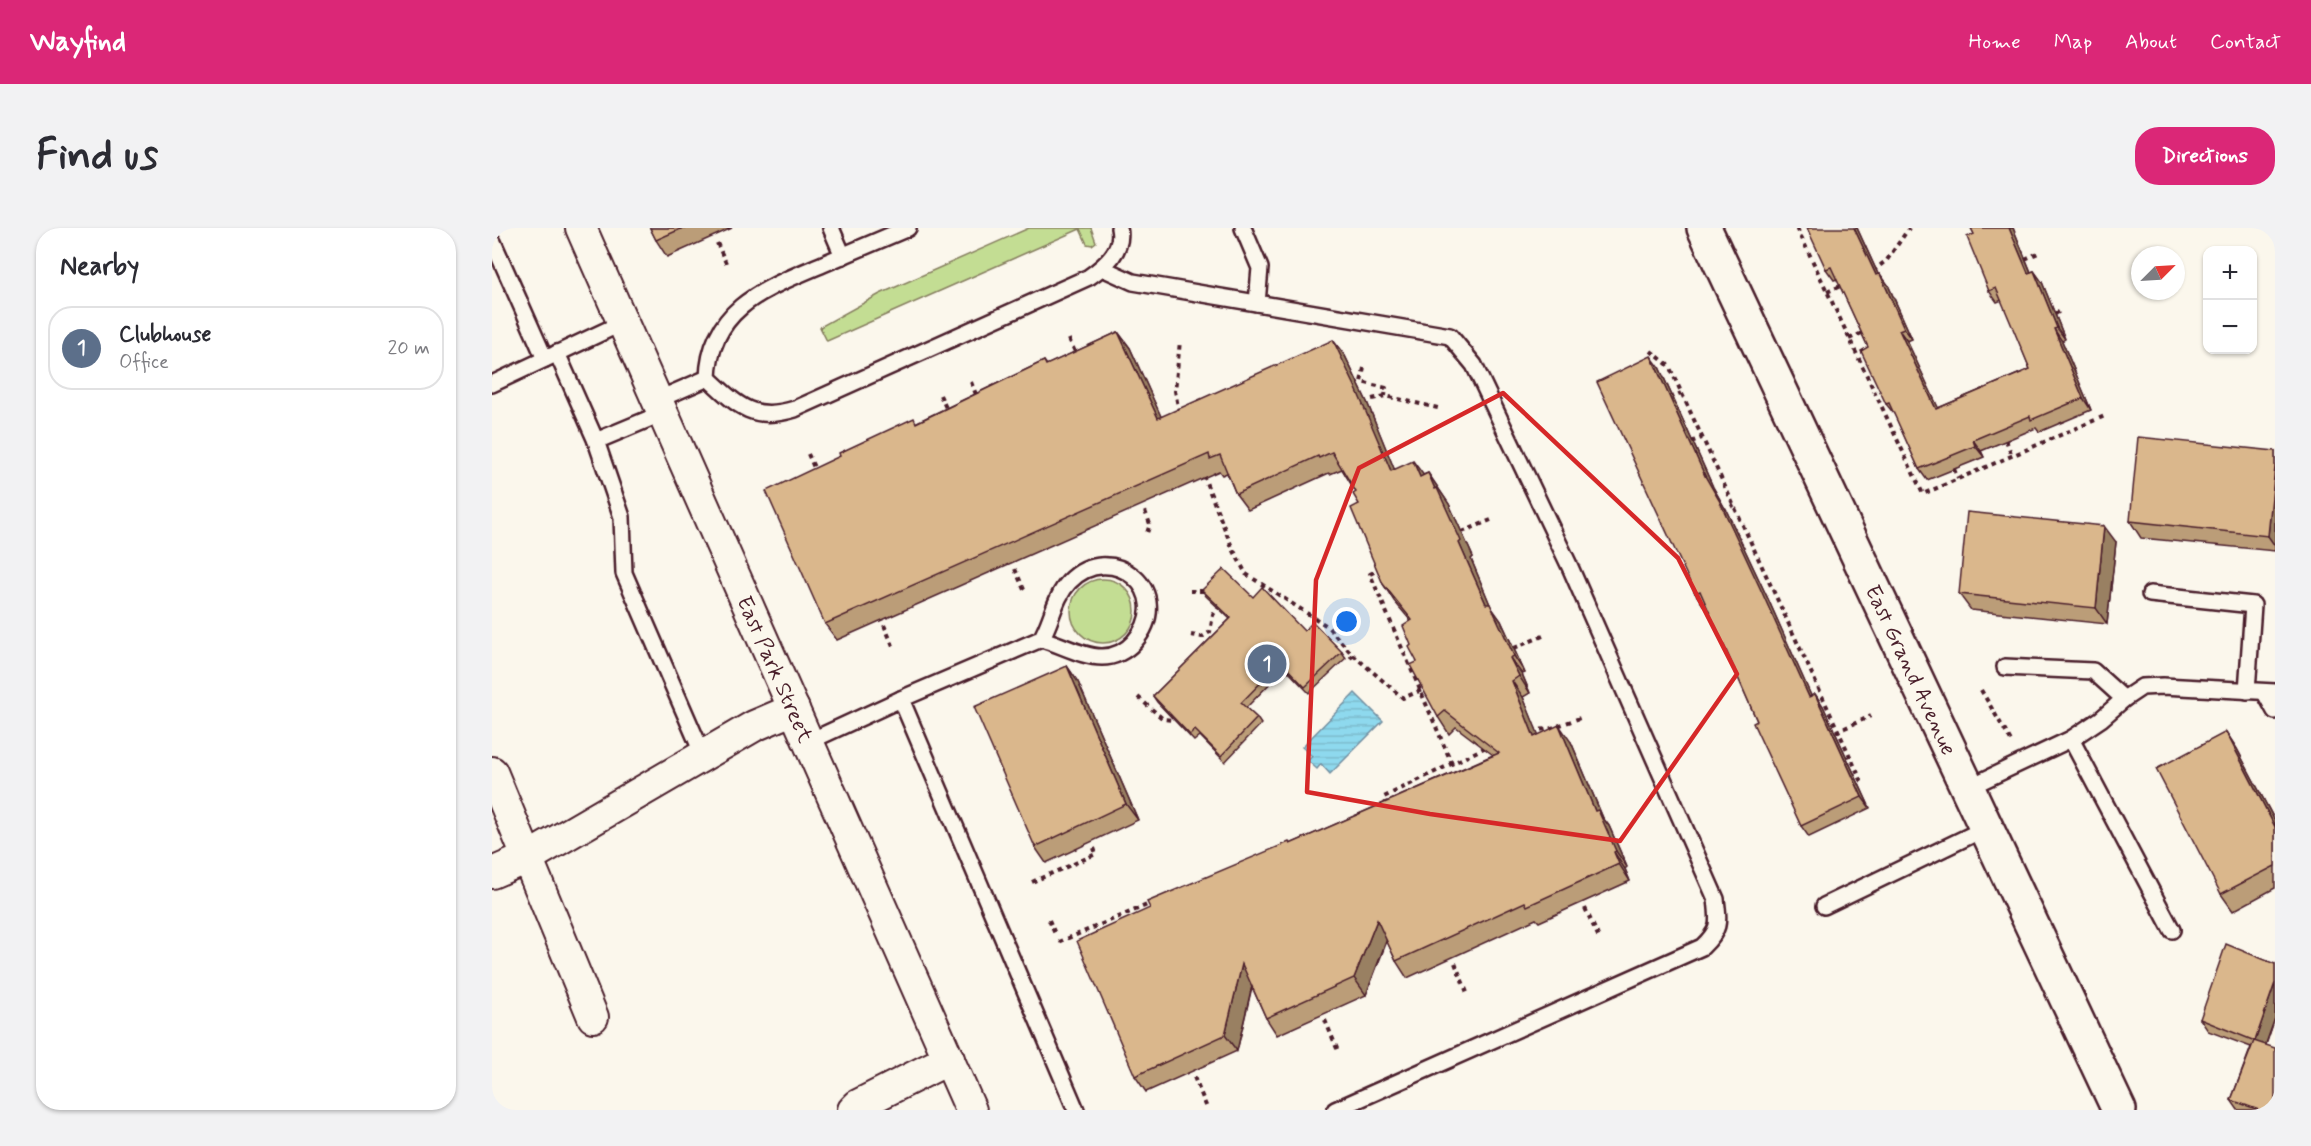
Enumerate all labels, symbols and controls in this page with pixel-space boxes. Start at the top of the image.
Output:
text: Wayfind [30,24,126,61]
text: Home [1969,28,2021,56]
text: Map [2054,28,2092,56]
text: About [2125,28,2177,56]
text: Contact [2210,28,2281,56]
button: Directions [2135,127,2275,185]
text: Find us [36,129,158,184]
north arrow [2131,246,2185,300]
map controls [2203,246,2257,354]
button: + [2203,246,2257,300]
text: Nearby [60,250,139,284]
button: − [2203,300,2257,354]
text: Clubhouse [119,321,211,349]
text: 1 [77,335,86,362]
text: 20 m [387,335,430,362]
text: Office [119,349,169,376]
street label: East Grand Avenue [1858,581,1962,760]
street label: East Park Street [729,592,819,747]
your location [1332,607,1361,636]
pin: 1 [1248,642,1286,686]

